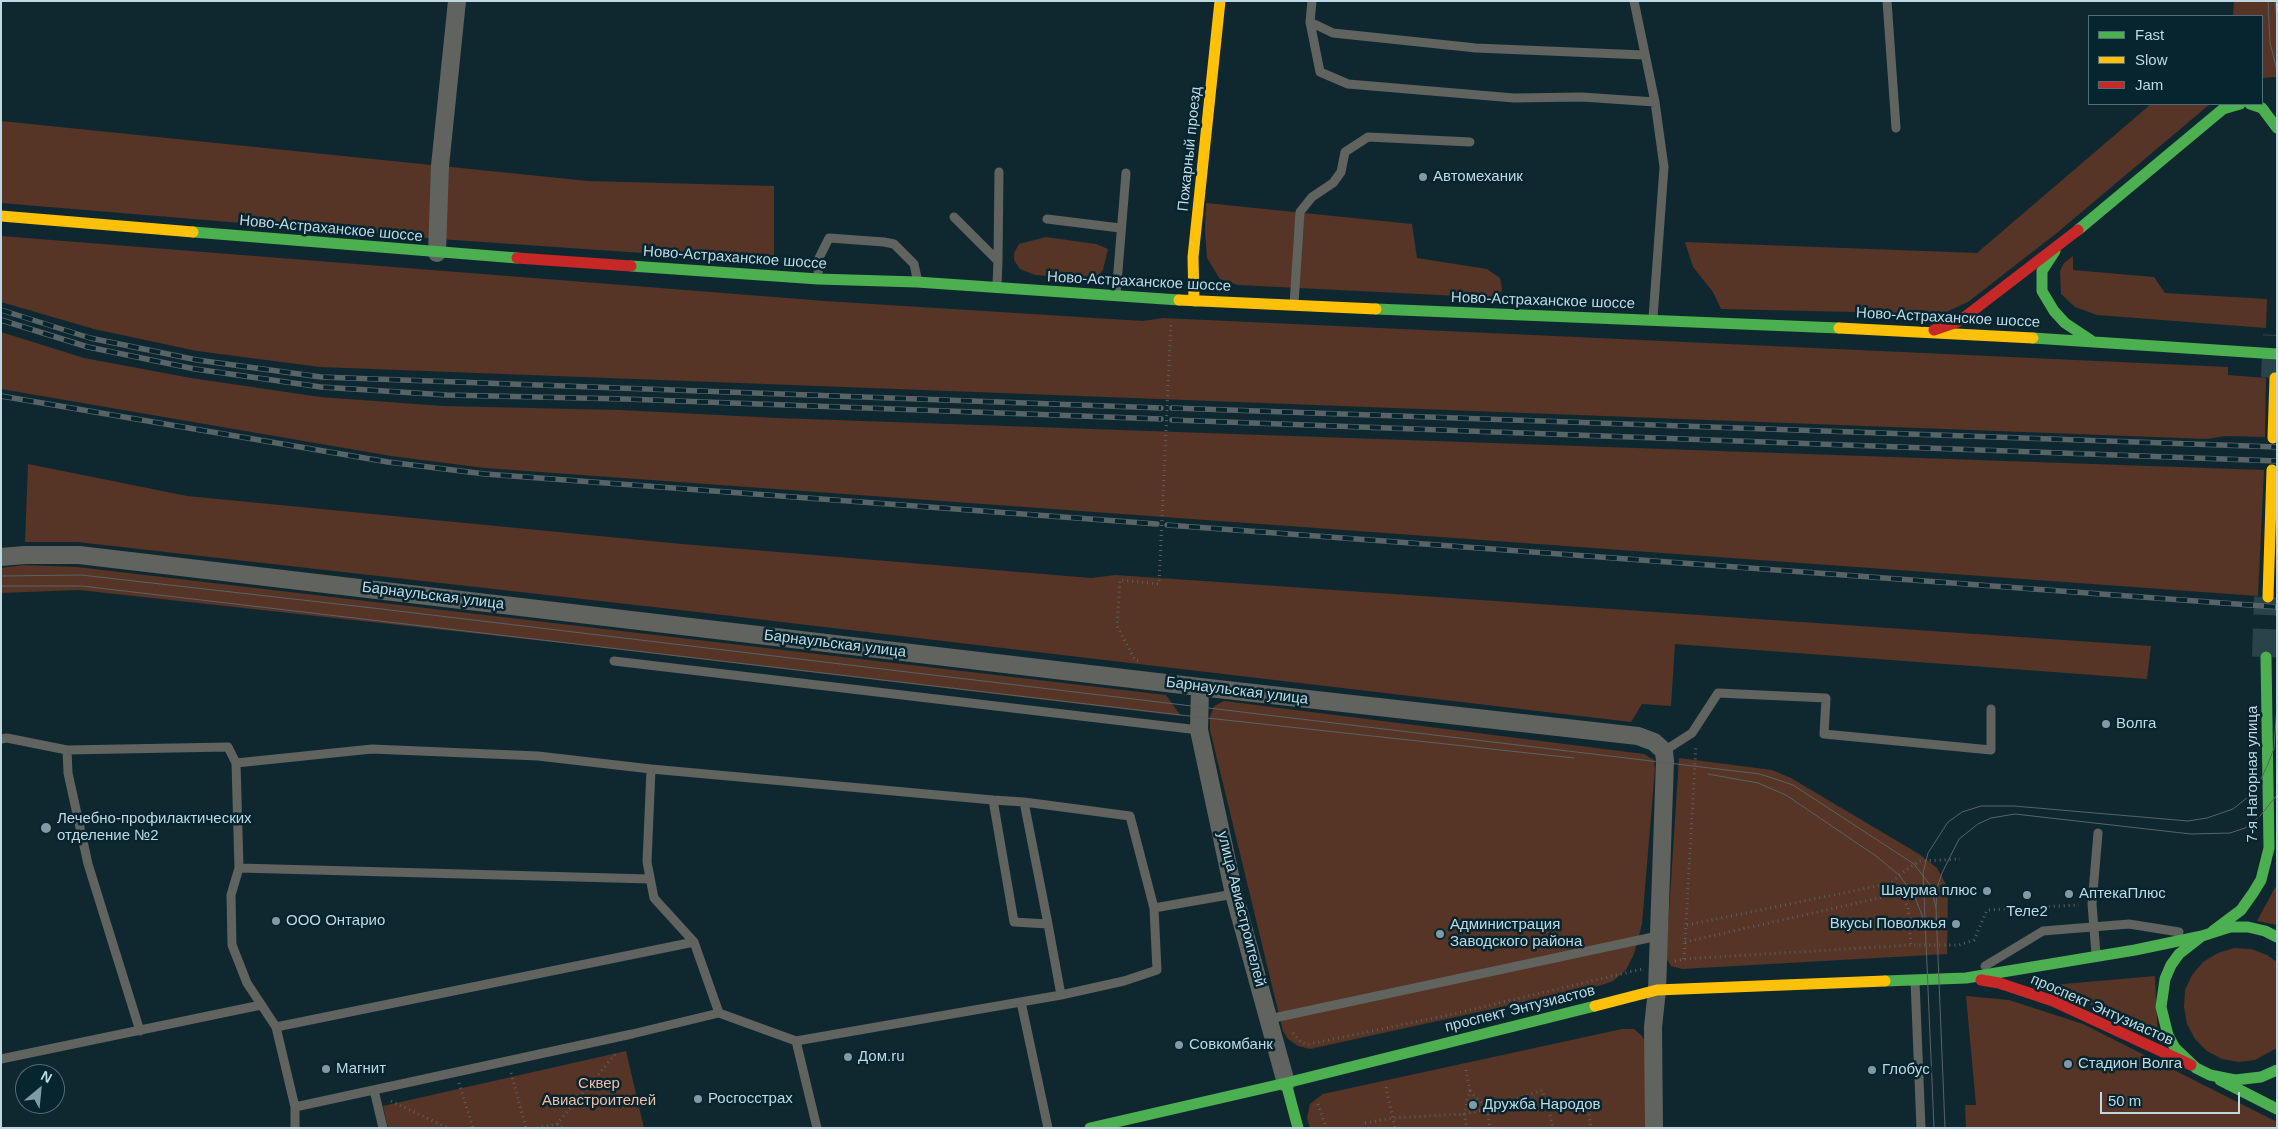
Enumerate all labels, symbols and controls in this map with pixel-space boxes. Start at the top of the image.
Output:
legend [2088,15,2263,105]
text: Fast [2135,26,2164,43]
text: Slow [2135,51,2168,68]
text: Jam [2135,76,2163,93]
street label: Пожарный проезд [1174,86,1206,212]
place label: Автомеханик [1433,168,1523,186]
marker: Автомеханик [1417,171,1429,183]
street label: Ново-Астраханское шоссе [239,212,423,246]
street label: Ново-Астраханское шоссе [643,243,827,273]
street label: Ново-Астраханское шоссе [1047,268,1231,296]
street label: Ново-Астраханское шоссе [1451,289,1635,313]
street label: Ново-Астраханское шоссе [1856,304,2040,332]
street label: Барнаульская улица [361,578,505,614]
street label: Барнаульская улица [763,626,907,662]
street label: Барнаульская улица [1165,673,1309,709]
street label: 7-я Нагорная улица [2244,706,2262,842]
place label: Волга [2116,715,2156,733]
marker: Волга [2100,718,2112,730]
place label: Лечебно-профилактических отделение №2 [57,810,252,845]
marker: Лечебно-профилактических отделение №2 [39,821,53,835]
street label: улица Авиастроителей [1213,829,1269,989]
place label: Шаурма плюс [1881,882,1977,900]
marker: Шаурма плюс [1981,885,1993,897]
place label: АптекаПлюс [2079,885,2166,903]
marker: АптекаПлюс [2063,888,2075,900]
marker: Теле2 [2021,889,2033,901]
place label: Теле2 [2006,903,2048,921]
place label: ООО Онтарио [286,912,385,930]
marker: ООО Онтарио [270,915,282,927]
place label: Вкусы Поволжья [1830,915,1946,933]
place label: Администрация Заводского района [1450,916,1582,951]
marker: Вкусы Поволжья [1950,918,1962,930]
marker: Администрация Заводского района [1434,928,1446,940]
street label: проспект Энтузиастов [2028,970,2176,1050]
street label: проспект Энтузиастов [1443,982,1597,1036]
place label: Совкомбанк [1189,1036,1273,1054]
marker: Совкомбанк [1173,1039,1185,1051]
place label: Дом.ru [858,1048,904,1066]
marker: Дом.ru [842,1051,854,1063]
place label: Стадион Волга [2078,1055,2182,1073]
marker: Стадион Волга [2062,1058,2074,1070]
place label: Магнит [336,1060,386,1078]
place label: Глобус [1882,1061,1930,1079]
marker: Магнит [320,1063,332,1075]
north arrow [15,1064,65,1114]
marker: Глобус [1866,1064,1878,1076]
text: N [38,1067,55,1086]
park label: Сквер Авиастроителей [542,1075,656,1110]
scale bar [2103,1082,2243,1114]
place label: Росгосстрах [708,1090,793,1108]
text: 50 m [2108,1092,2141,1109]
marker: Росгосстрах [692,1093,704,1105]
place label: Дружба Народов [1483,1096,1601,1114]
marker: Дружба Народов [1467,1099,1479,1111]

